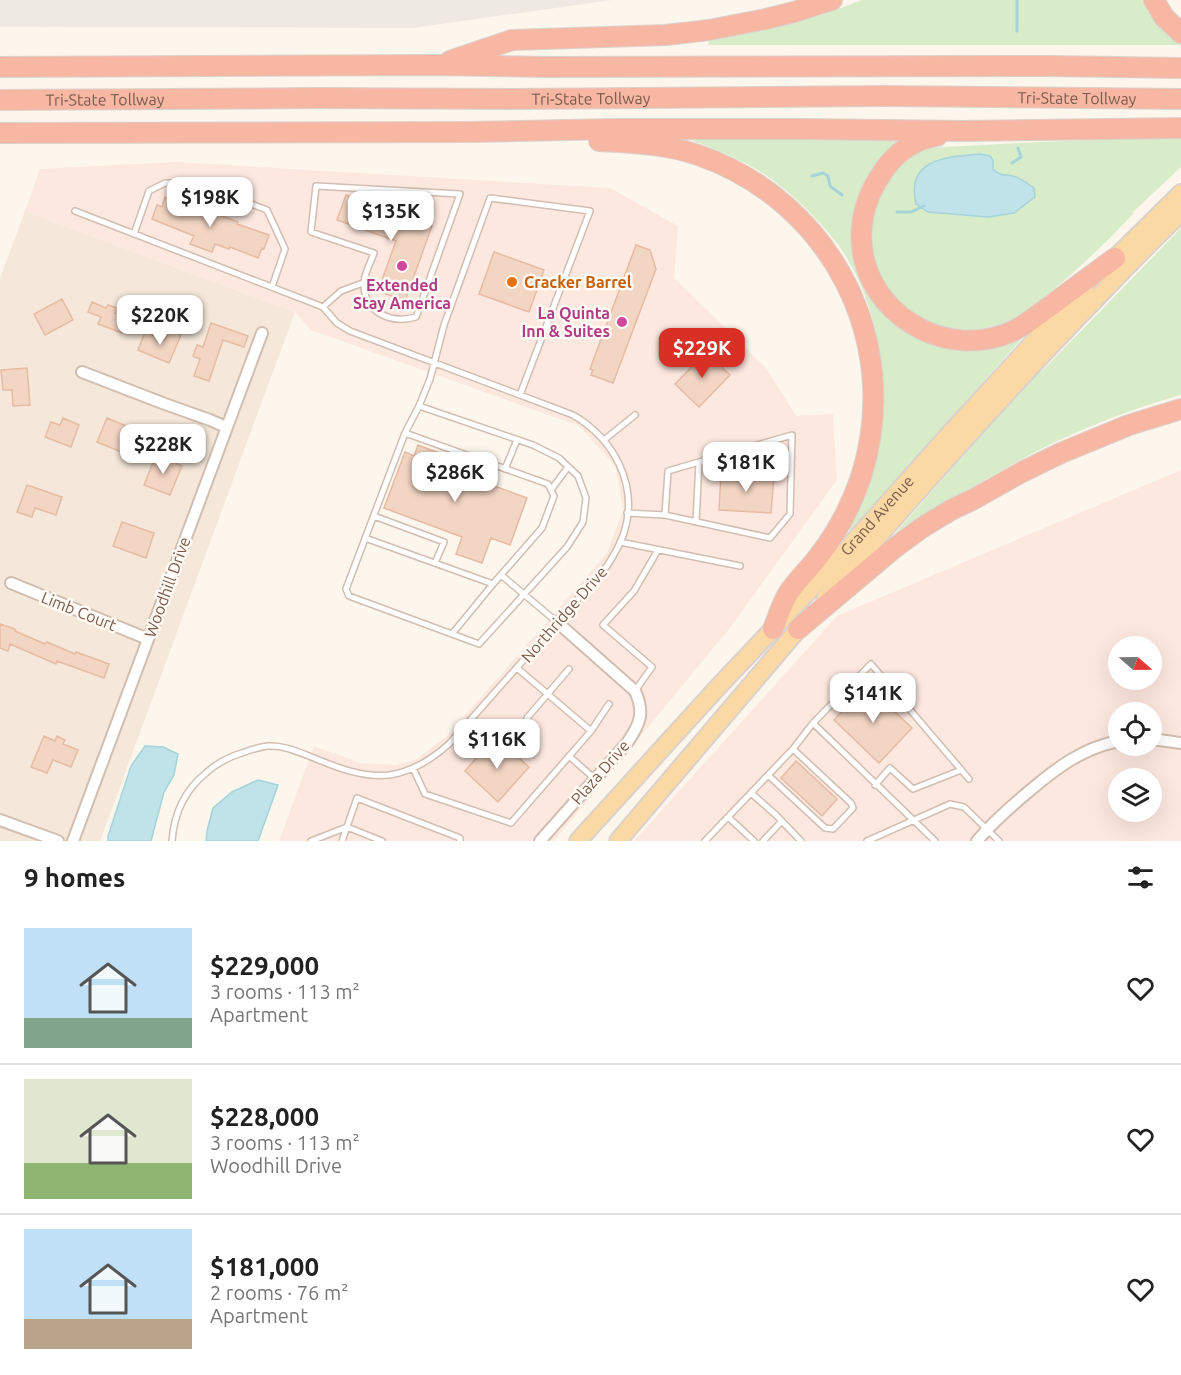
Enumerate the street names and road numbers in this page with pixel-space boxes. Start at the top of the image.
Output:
street label: Tri-State Tollway [1017,88,1137,108]
street label: Tri-State Tollway [531,89,651,108]
street label: Tri-State Tollway [46,90,165,109]
street label: Grand Avenue [837,472,917,559]
street label: Woodhill Drive [140,534,194,640]
street label: Northridge Drive [517,562,611,666]
street label: Limb Court [39,588,120,635]
street label: Plaza Drive [567,736,633,808]

